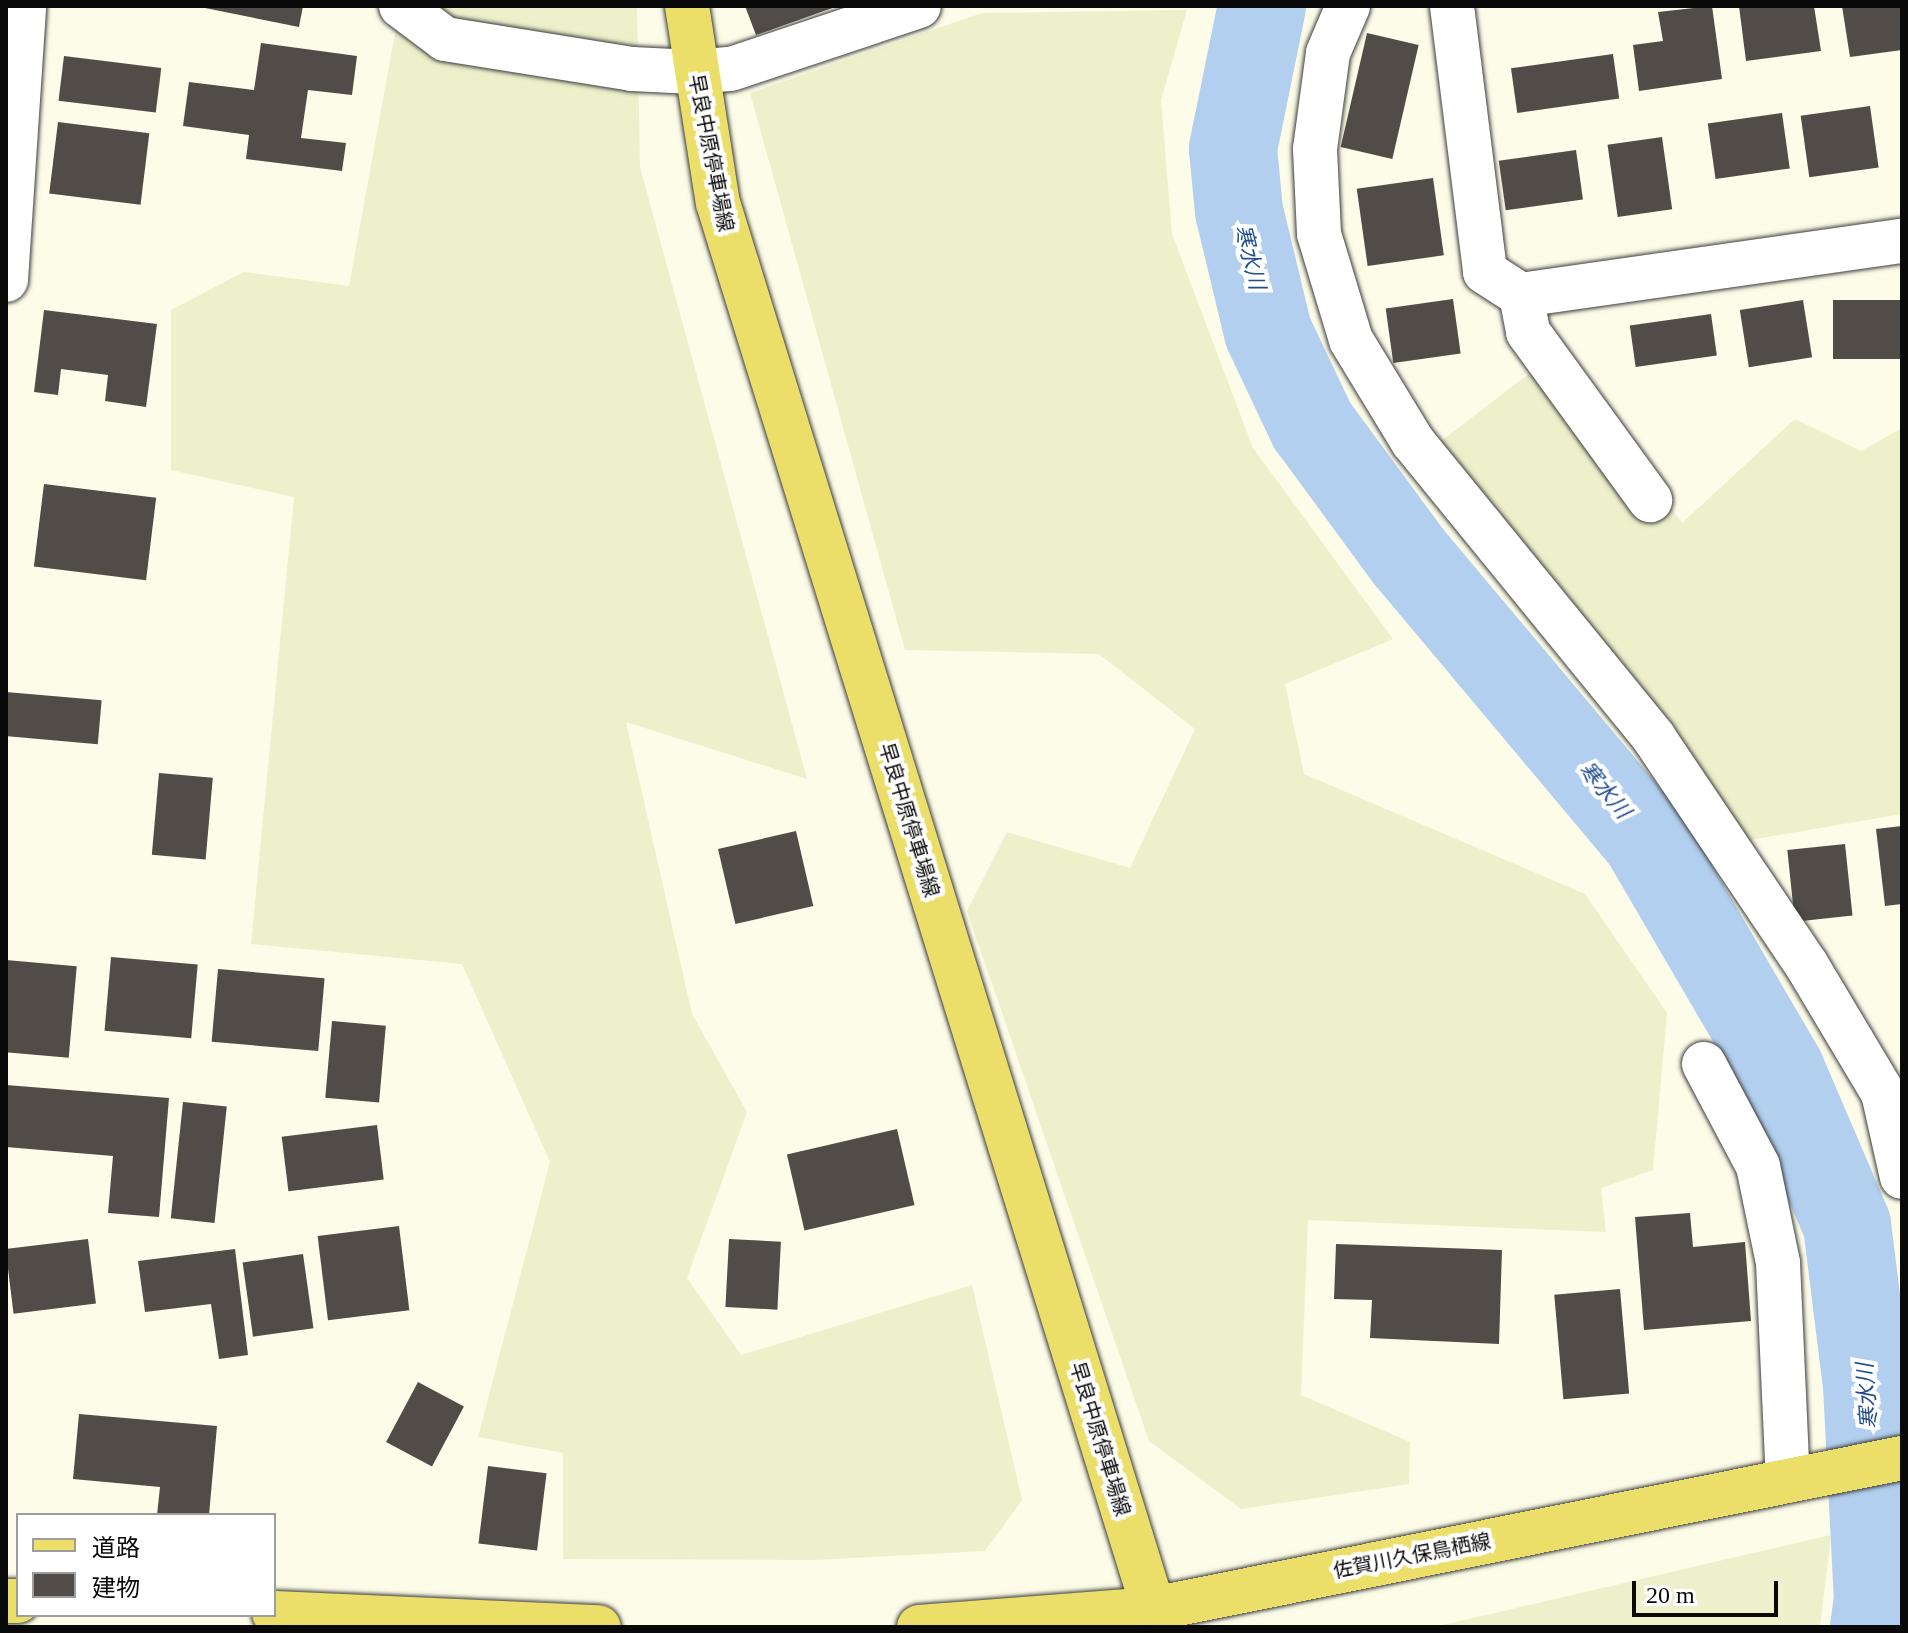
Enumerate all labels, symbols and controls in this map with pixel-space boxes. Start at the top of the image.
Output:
street label: 早良中原停車場線 [684,72,738,234]
water label: 寒水川 [1229,222,1271,292]
street label: 早良中原停車場線 [874,740,944,900]
water label: 寒水川 [1574,756,1636,824]
street label: 早良中原停車場線 [1065,1359,1135,1519]
water label: 寒水川 [1852,1362,1882,1430]
legend [16,1513,276,1617]
street label: 佐賀川久保鳥栖線 [1331,1529,1493,1583]
text: 道路 [92,1535,140,1561]
scale bar [1636,1565,1782,1615]
text: 建物 [92,1575,140,1601]
text: 20 m [1646,1582,1695,1608]

